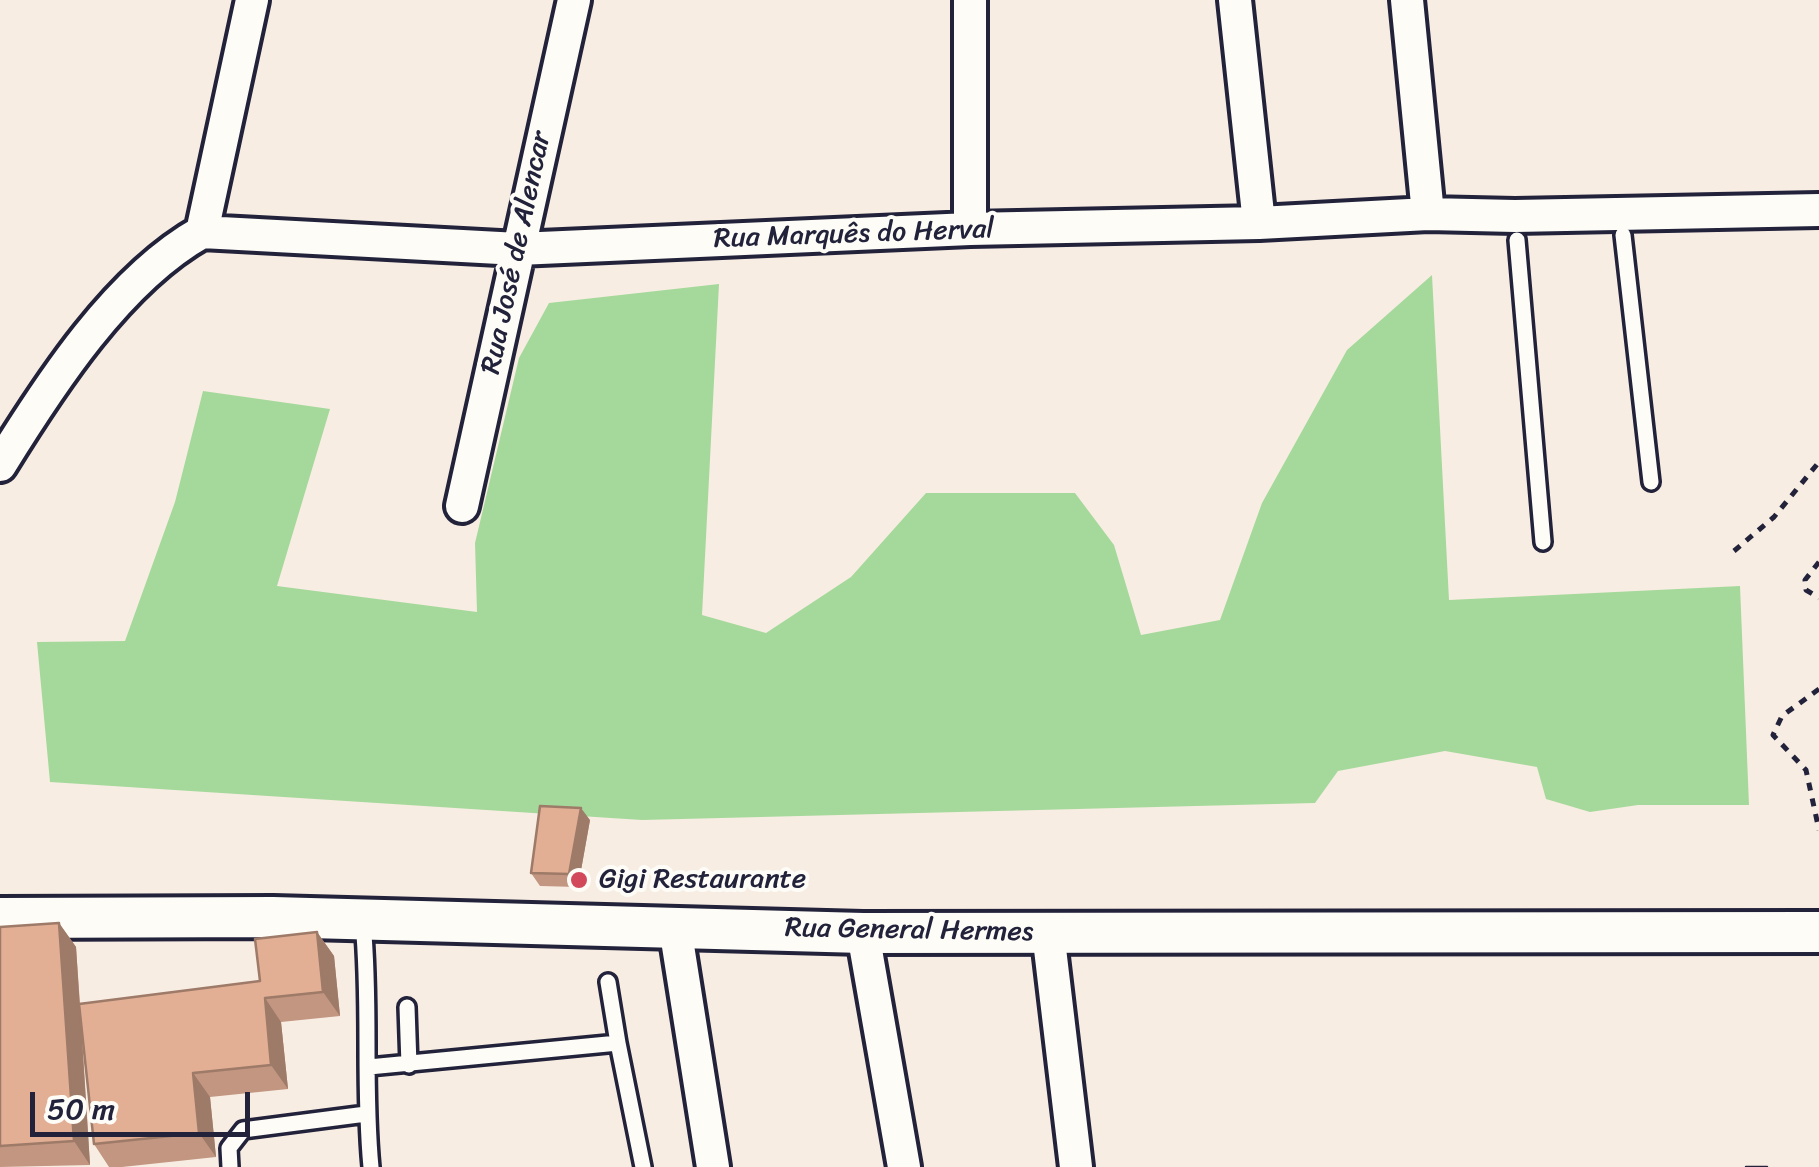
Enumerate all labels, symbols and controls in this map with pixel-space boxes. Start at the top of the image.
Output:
street label: Rua José de Alencar [475,129,559,377]
street label: Rua Marquês do Herval [713,213,995,257]
place label: Gigi Restaurante [599,863,806,897]
marker: Gigi Restaurante [568,869,590,891]
street label: Rua General Hermes [784,912,1034,950]
scale bar [35,1072,255,1134]
text: 50 m [47,1082,115,1136]

